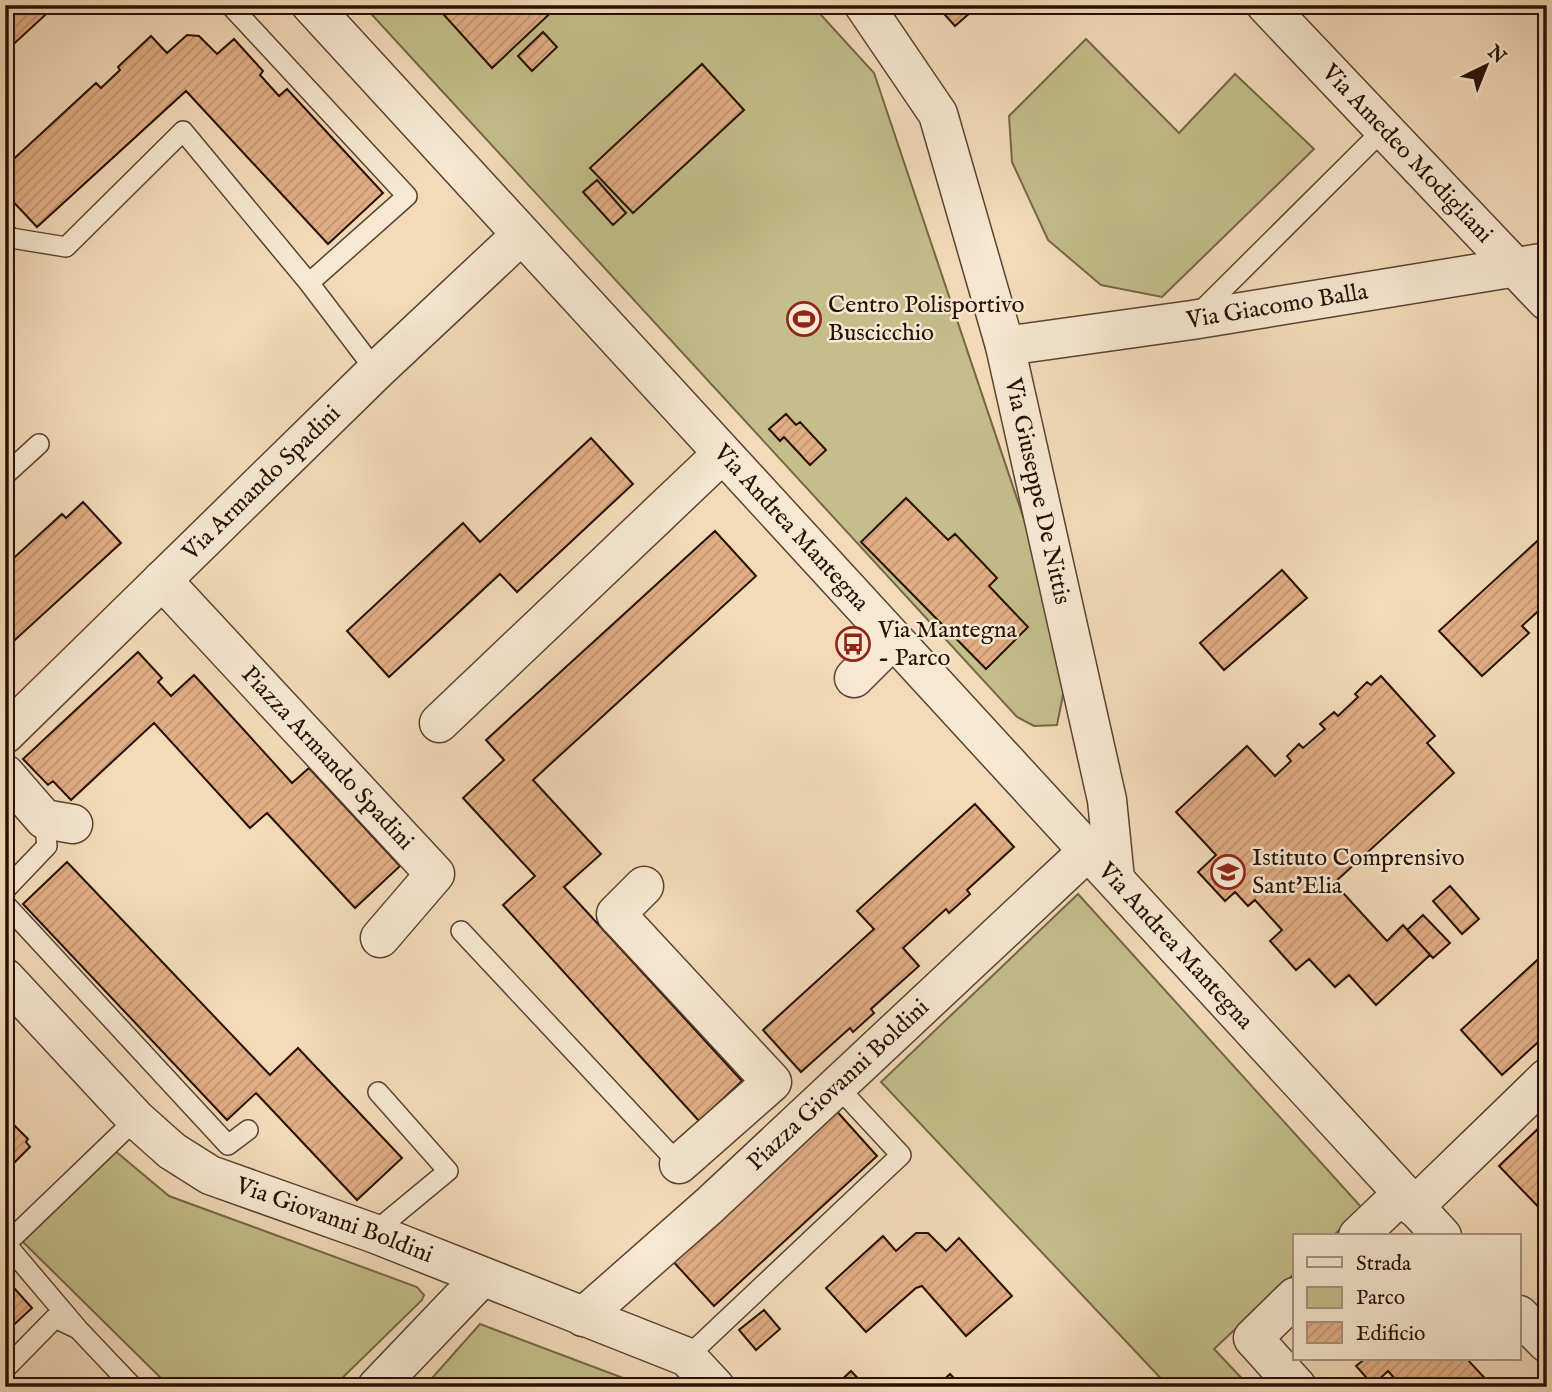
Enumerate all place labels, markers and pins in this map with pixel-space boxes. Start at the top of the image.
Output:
place label: Centro Polisportivo Buscicchio [828,290,1024,349]
sports icon: Centro Polisportivo Buscicchio [785,300,823,338]
place label: Via Mantegna - Parco [877,615,1017,674]
bus stop icon: Via Mantegna - Parco [834,625,872,663]
place label: Istituto Comprensivo Sant'Elia [1252,843,1465,902]
school or university icon: Istituto Comprensivo Sant'Elia [1209,853,1247,891]

